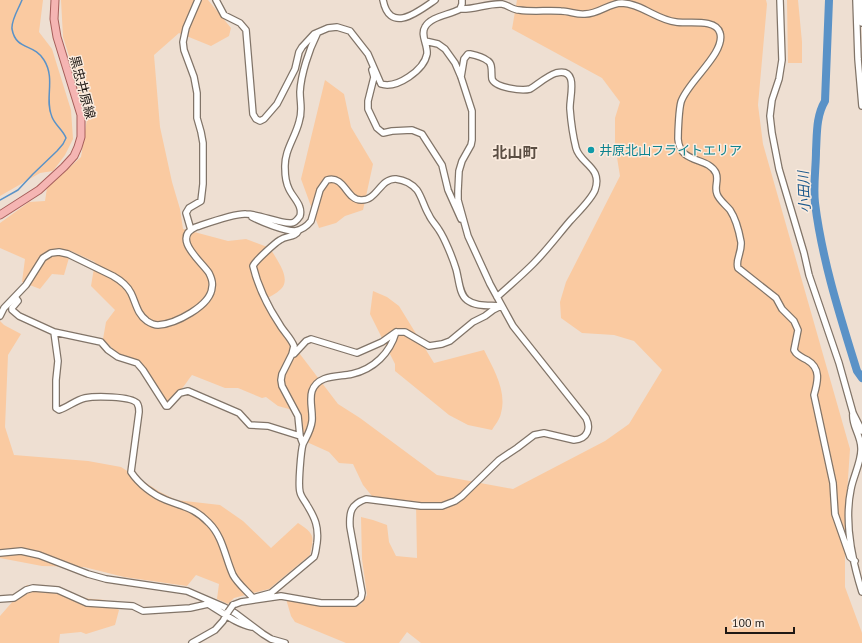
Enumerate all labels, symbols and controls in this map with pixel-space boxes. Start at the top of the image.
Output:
street label: 黒忠井原線 [66,54,99,121]
place label: 井原北山フライトエリア [599,142,742,159]
district label: 北山町 [492,143,538,162]
marker: 井原北山フライトエリア [586,145,596,155]
water label: 小田川 [794,169,814,213]
scale bar [726,609,794,635]
text: 100 m [732,615,765,630]

